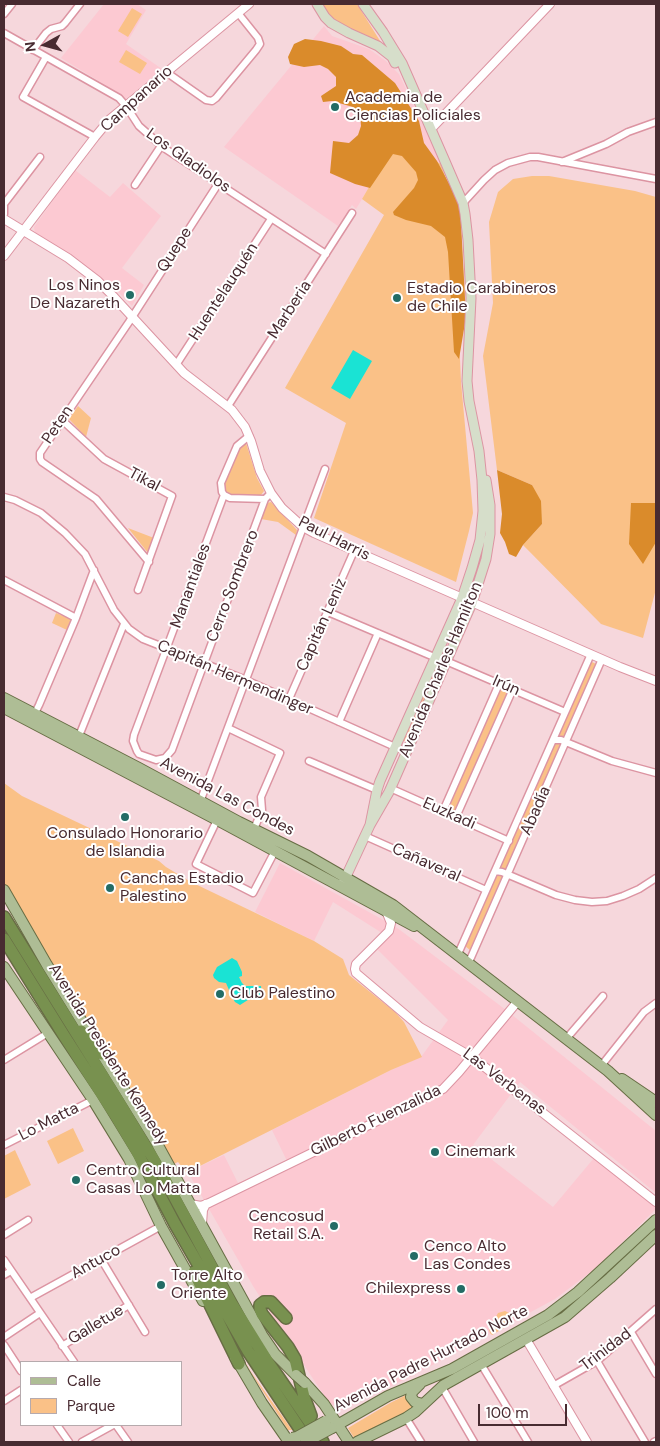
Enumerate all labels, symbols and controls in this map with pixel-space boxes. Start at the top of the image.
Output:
north arrow [20,20,70,70]
text: N [21,41,40,53]
street label: Campanario [97,62,177,136]
place label: Academia de Ciencias Policiales [345,88,481,126]
marker: Academia de Ciencias Policiales [329,101,341,113]
street label: Los Gladiolos [142,125,234,197]
street label: Quepe [153,224,197,276]
street label: Huentelauquén [185,240,263,344]
place label: Los Ninos De Nazareth [30,276,120,314]
street label: Marberia [264,277,316,343]
place label: Estadio Carabineros de Chile [407,279,556,317]
marker: Los Ninos De Nazareth [124,289,136,301]
marker: Estadio Carabineros de Chile [391,292,403,304]
street label: Peten [38,402,78,448]
street label: Tikal [125,464,163,496]
street label: Paul Harris [295,513,373,565]
street label: Cerro Sombrero [203,527,263,645]
street label: Manantiales [167,541,215,631]
street label: Capitán Leniz [293,575,351,675]
street label: Avenida Charles Hamilton [395,579,487,761]
street label: Capitán Hermendinger [154,636,316,720]
street label: Irún [489,672,523,700]
street label: Avenida Las Condes [156,753,298,841]
street label: Abadía [517,784,555,838]
street label: Euzkadi [419,794,479,834]
marker: Consulado Honorario de Islandia [119,811,131,823]
place label: Consulado Honorario de Islandia [47,824,203,862]
street label: Cañaveral [389,839,463,887]
place label: Canchas Estadio Palestino [120,869,244,907]
marker: Canchas Estadio Palestino [104,882,116,894]
street label: Avenida Presidente Kennedy [44,961,172,1149]
place label: Club Palestino [230,984,335,1004]
marker: Club Palestino [214,988,226,1000]
street label: Las Verbenas [459,1045,549,1119]
street label: Gilberto Fuenzalida [308,1081,444,1161]
street label: Lo Matta [16,1099,82,1145]
place label: Cinemark [445,1142,516,1162]
marker: Cinemark [429,1146,441,1158]
place label: Centro Cultural Casas Lo Matta [86,1161,200,1199]
marker: Centro Cultural Casas Lo Matta [70,1174,82,1186]
place label: Cencosud Retail S.A. [248,1207,324,1245]
marker: Cencosud Retail S.A. [328,1220,340,1232]
place label: Cenco Alto Las Condes [424,1237,511,1275]
street label: Antuco [68,1241,124,1283]
marker: Cenco Alto Las Condes [408,1250,420,1262]
place label: Torre Alto Oriente [171,1266,243,1304]
marker: Torre Alto Oriente [155,1279,167,1291]
place label: Chilexpress [365,1279,451,1299]
marker: Chilexpress [455,1283,467,1295]
street label: Galletue [65,1301,127,1349]
street label: Avenida Padre Hurtado Norte [330,1301,532,1417]
street label: Trinidad [576,1324,636,1376]
legend [20,1361,182,1426]
text: Calle [67,1371,101,1391]
scale bar [480,1394,569,1426]
text: Parque [67,1396,115,1416]
text: 100 m [486,1403,529,1423]

